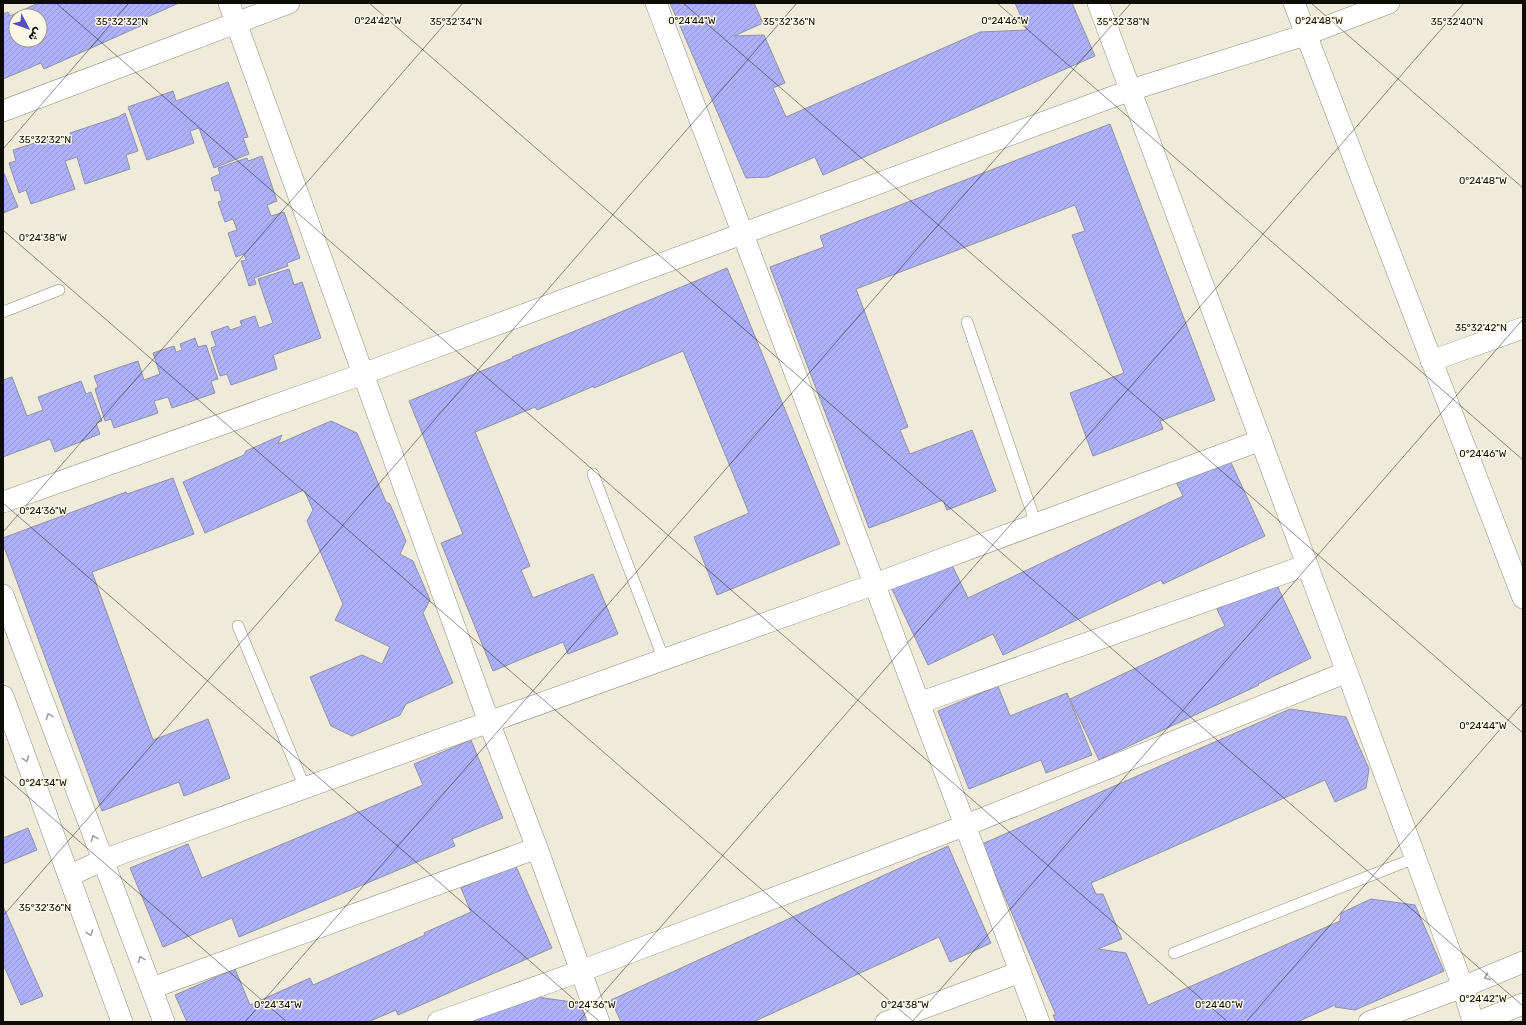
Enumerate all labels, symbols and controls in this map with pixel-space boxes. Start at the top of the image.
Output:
north arrow [8,8,48,48]
text: 0°24'42"W [354,15,402,27]
text: 0°24'44"W [668,15,716,27]
text: 0°24'46"W [981,15,1029,27]
text: 0°24'48"W [1295,15,1343,27]
text: 35°32'32"N [96,16,148,28]
text: 35°32'34"N [430,16,482,28]
text: 35°32'36"N [763,16,815,28]
text: 35°32'38"N [1097,16,1150,28]
text: 35°32'40"N [1431,16,1483,28]
text: ش [26,25,45,44]
text: 35°32'32"N [19,134,71,146]
text: 0°24'48"W [1459,175,1507,187]
text: 0°24'38"W [19,232,67,244]
text: 35°32'42"N [1455,322,1507,334]
text: 0°24'46"W [1459,448,1507,460]
text: 0°24'36"W [19,505,67,517]
one-way arrow [45,713,53,720]
text: 0°24'44"W [1459,720,1507,732]
one-way arrow [21,755,30,762]
text: 0°24'34"W [19,777,67,789]
one-way arrow [91,834,99,841]
text: 35°32'36"N [19,902,71,914]
one-way arrow [85,930,93,937]
one-way arrow [137,956,145,963]
one-way arrow [1483,972,1491,980]
text: 0°24'42"W [1459,993,1507,1005]
text: 0°24'34"W [254,999,302,1011]
text: 0°24'36"W [568,999,616,1011]
text: 0°24'38"W [881,999,929,1011]
text: 0°24'40"W [1195,999,1243,1011]

